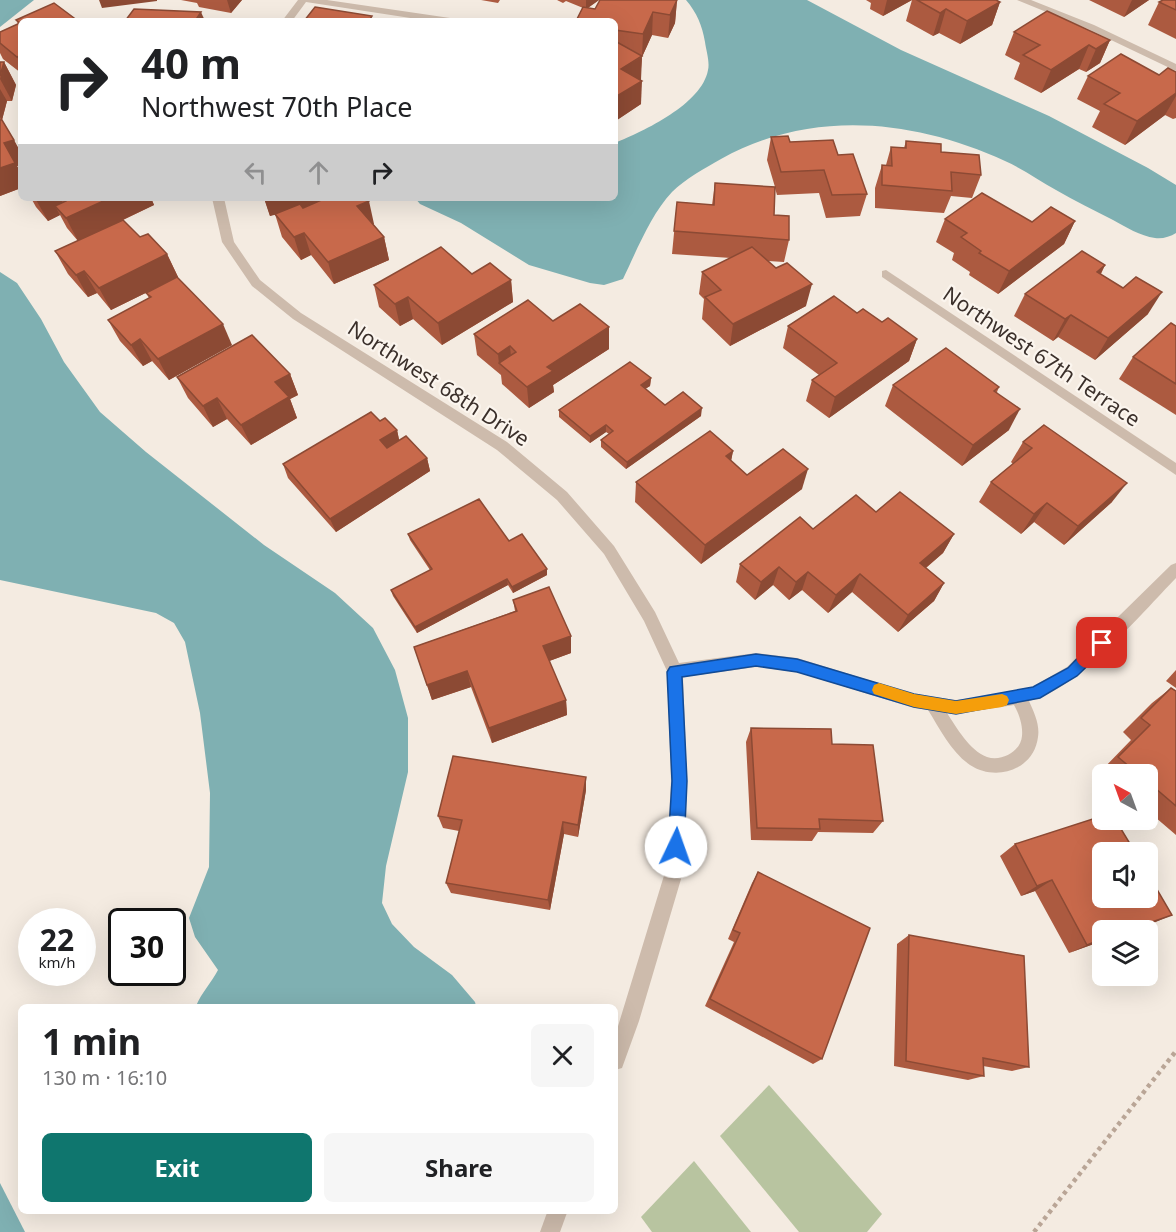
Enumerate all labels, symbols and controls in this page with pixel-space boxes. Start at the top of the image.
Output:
text: 40 m [141,34,241,91]
icon: right [42,42,120,120]
text: Northwest 70th Place [141,88,413,125]
icon: left [239,156,272,189]
icon: ahead [302,156,335,189]
icon: right [365,156,398,189]
street label: Northwest 67th Terrace [938,280,1146,432]
street label: Northwest 68th Drive [343,314,535,452]
pin [1076,617,1127,668]
icon: arrive [1085,626,1118,659]
north arrow [1092,764,1158,830]
map controls [1092,764,1158,986]
position arrow [644,815,708,879]
button: sound [1092,842,1158,908]
speed limit sign: 30 [108,908,186,986]
text: 22 [40,919,74,960]
button: layers [1092,920,1158,986]
text: km/h [39,952,75,972]
text: 1 min [42,1017,141,1066]
button: close [531,1024,594,1087]
text: 130 m · 16:10 [42,1064,167,1091]
button: Exit [42,1133,312,1202]
button: Share [324,1133,594,1202]

